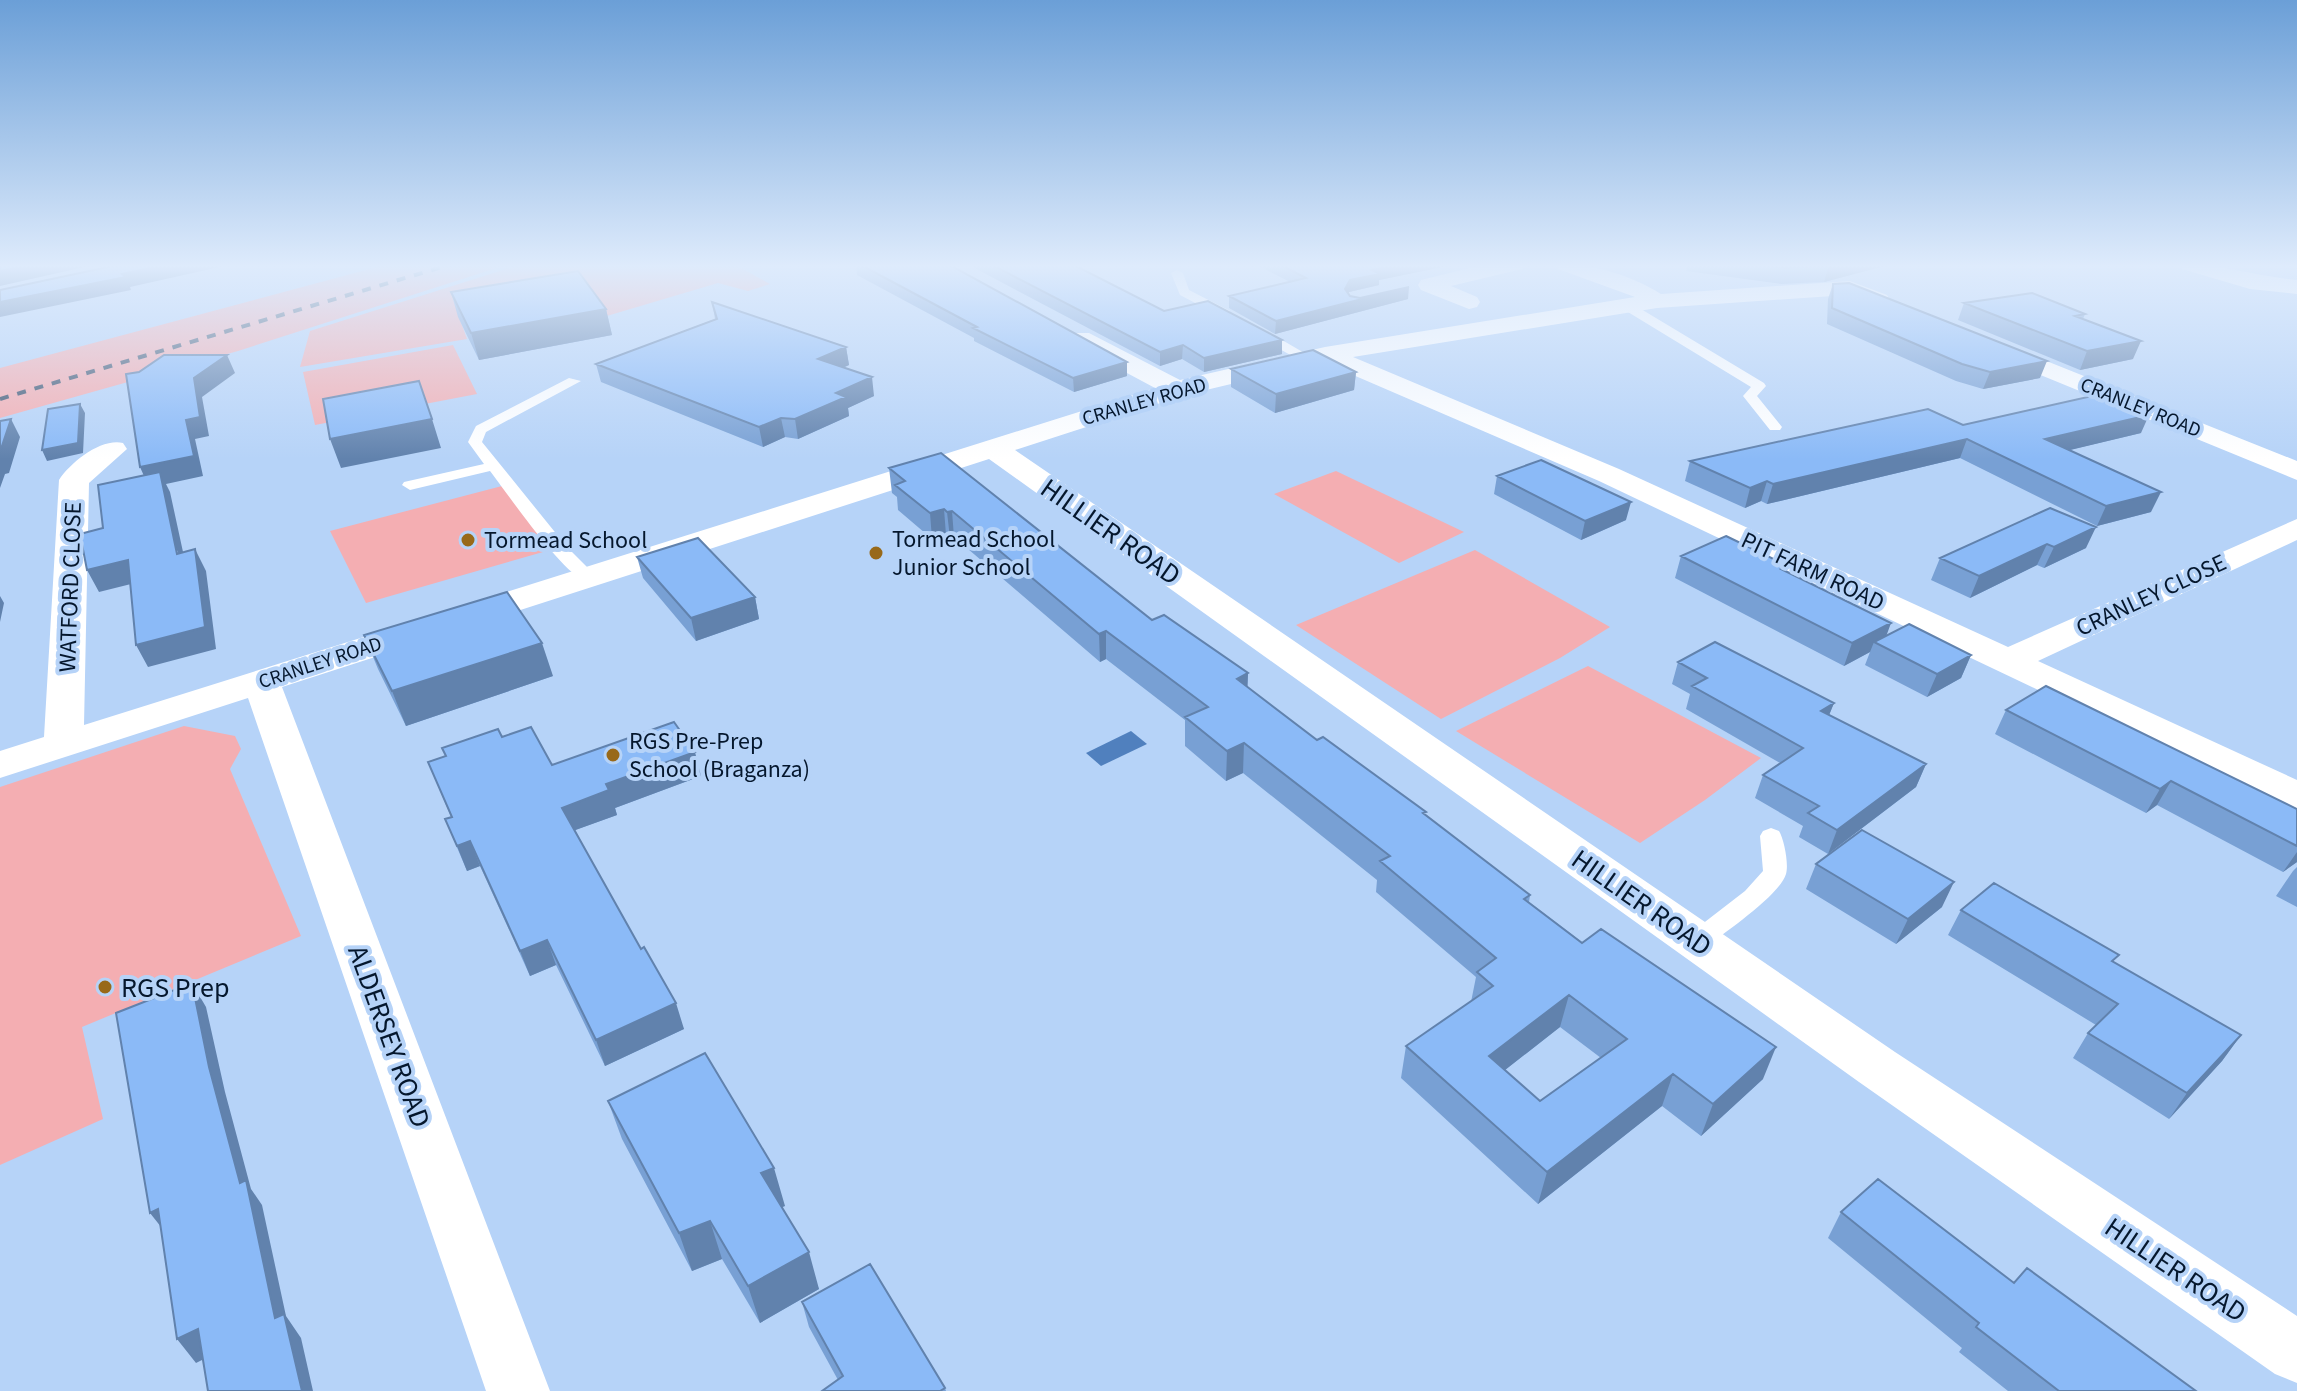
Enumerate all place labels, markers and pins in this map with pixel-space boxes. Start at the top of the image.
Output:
place label: Tormead School Junior School [892,522,1055,585]
place label: Tormead School [484,523,647,558]
marker: Tormead School [459,531,477,549]
marker: Tormead School Junior School [867,544,885,562]
place label: RGS Pre-Prep School (Braganza) [629,724,810,787]
marker: RGS Pre-Prep School (Braganza) [604,746,622,764]
place label: RGS Prep [121,968,229,1008]
marker: RGS Prep [96,978,114,996]

